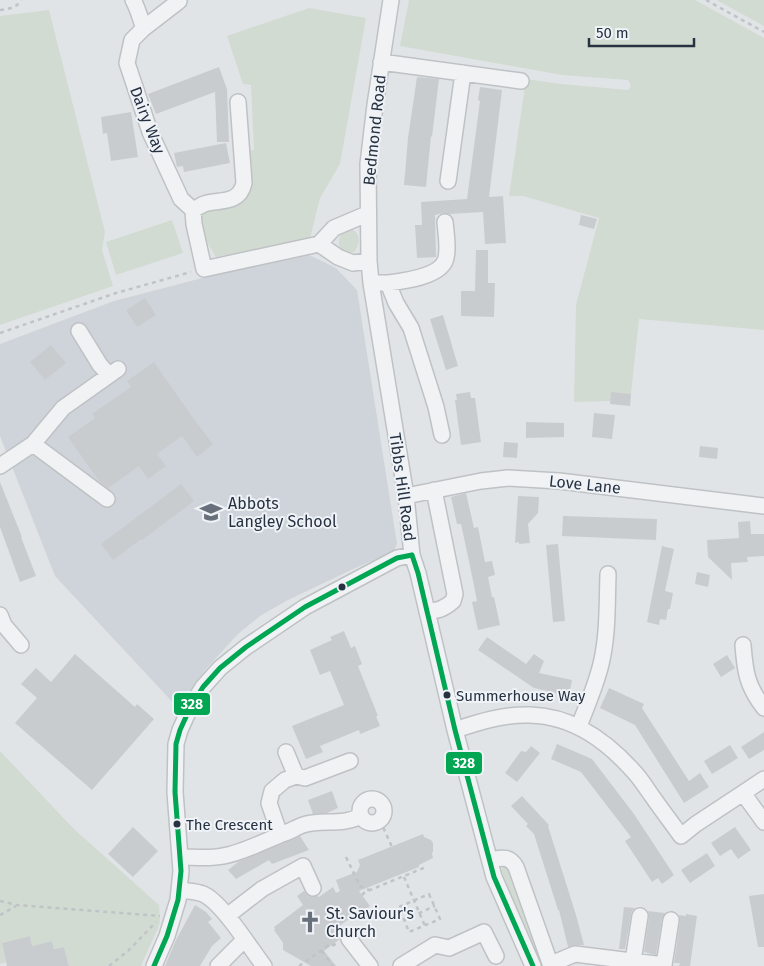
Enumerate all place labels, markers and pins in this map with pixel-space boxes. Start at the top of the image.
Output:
place label: Abbots Langley School [228,494,337,531]
school or university icon: Abbots Langley School [198,499,224,525]
unlabelled marker [337,582,347,592]
place label: Summerhouse Way [456,687,586,705]
marker: Summerhouse Way [442,690,452,700]
place label: The Crescent [186,816,273,834]
marker: The Crescent [172,819,182,829]
place label: St. Saviour's Church [326,904,414,941]
church icon: St. Saviour's Church [297,909,323,935]

